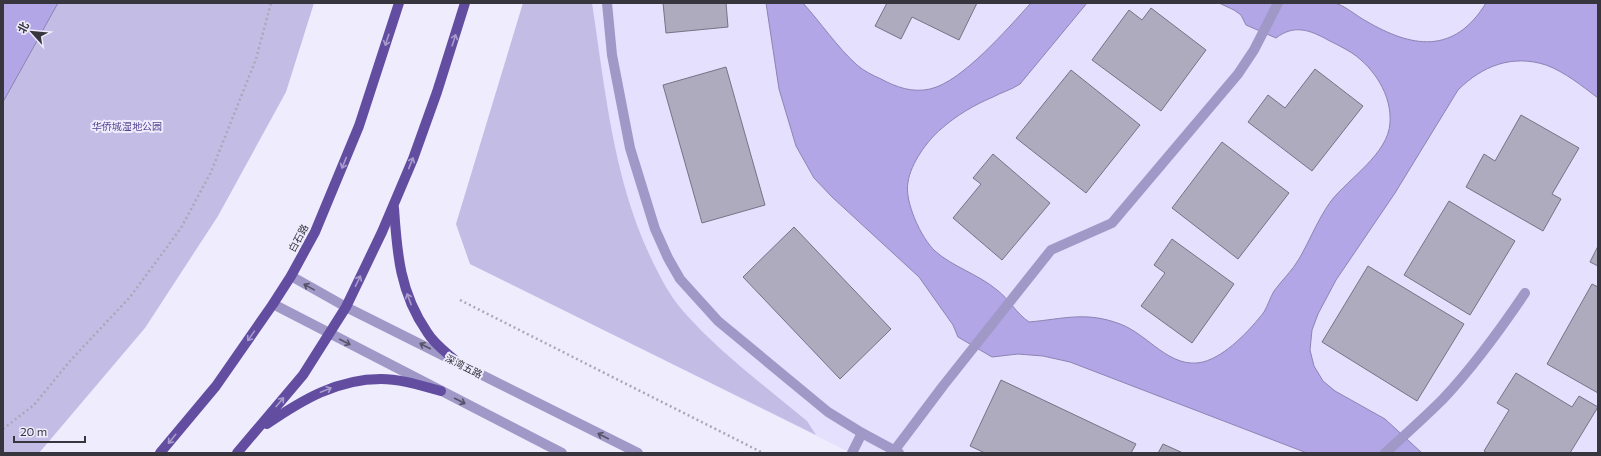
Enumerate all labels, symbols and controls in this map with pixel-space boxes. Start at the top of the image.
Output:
north arrow [12,12,52,52]
text: 北 [14,19,31,35]
one-way arrow [383,33,390,46]
one-way arrow [451,33,458,46]
park label: 华侨城湿地公园 [92,120,162,132]
one-way arrow [339,156,347,168]
one-way arrow [408,157,416,169]
street label: 白石路 [286,222,310,254]
one-way arrow [355,276,362,288]
one-way arrow [303,282,315,290]
one-way arrow [404,293,412,305]
one-way arrow [247,330,255,341]
one-way arrow [338,339,350,346]
one-way arrow [419,342,431,349]
street label: 深湾五路 [443,352,485,380]
one-way arrow [320,385,332,393]
one-way arrow [276,396,285,407]
one-way arrow [454,398,466,405]
scale bar [14,418,85,444]
text: 20 m [20,424,47,438]
one-way arrow [598,431,610,439]
one-way arrow [167,434,176,445]

